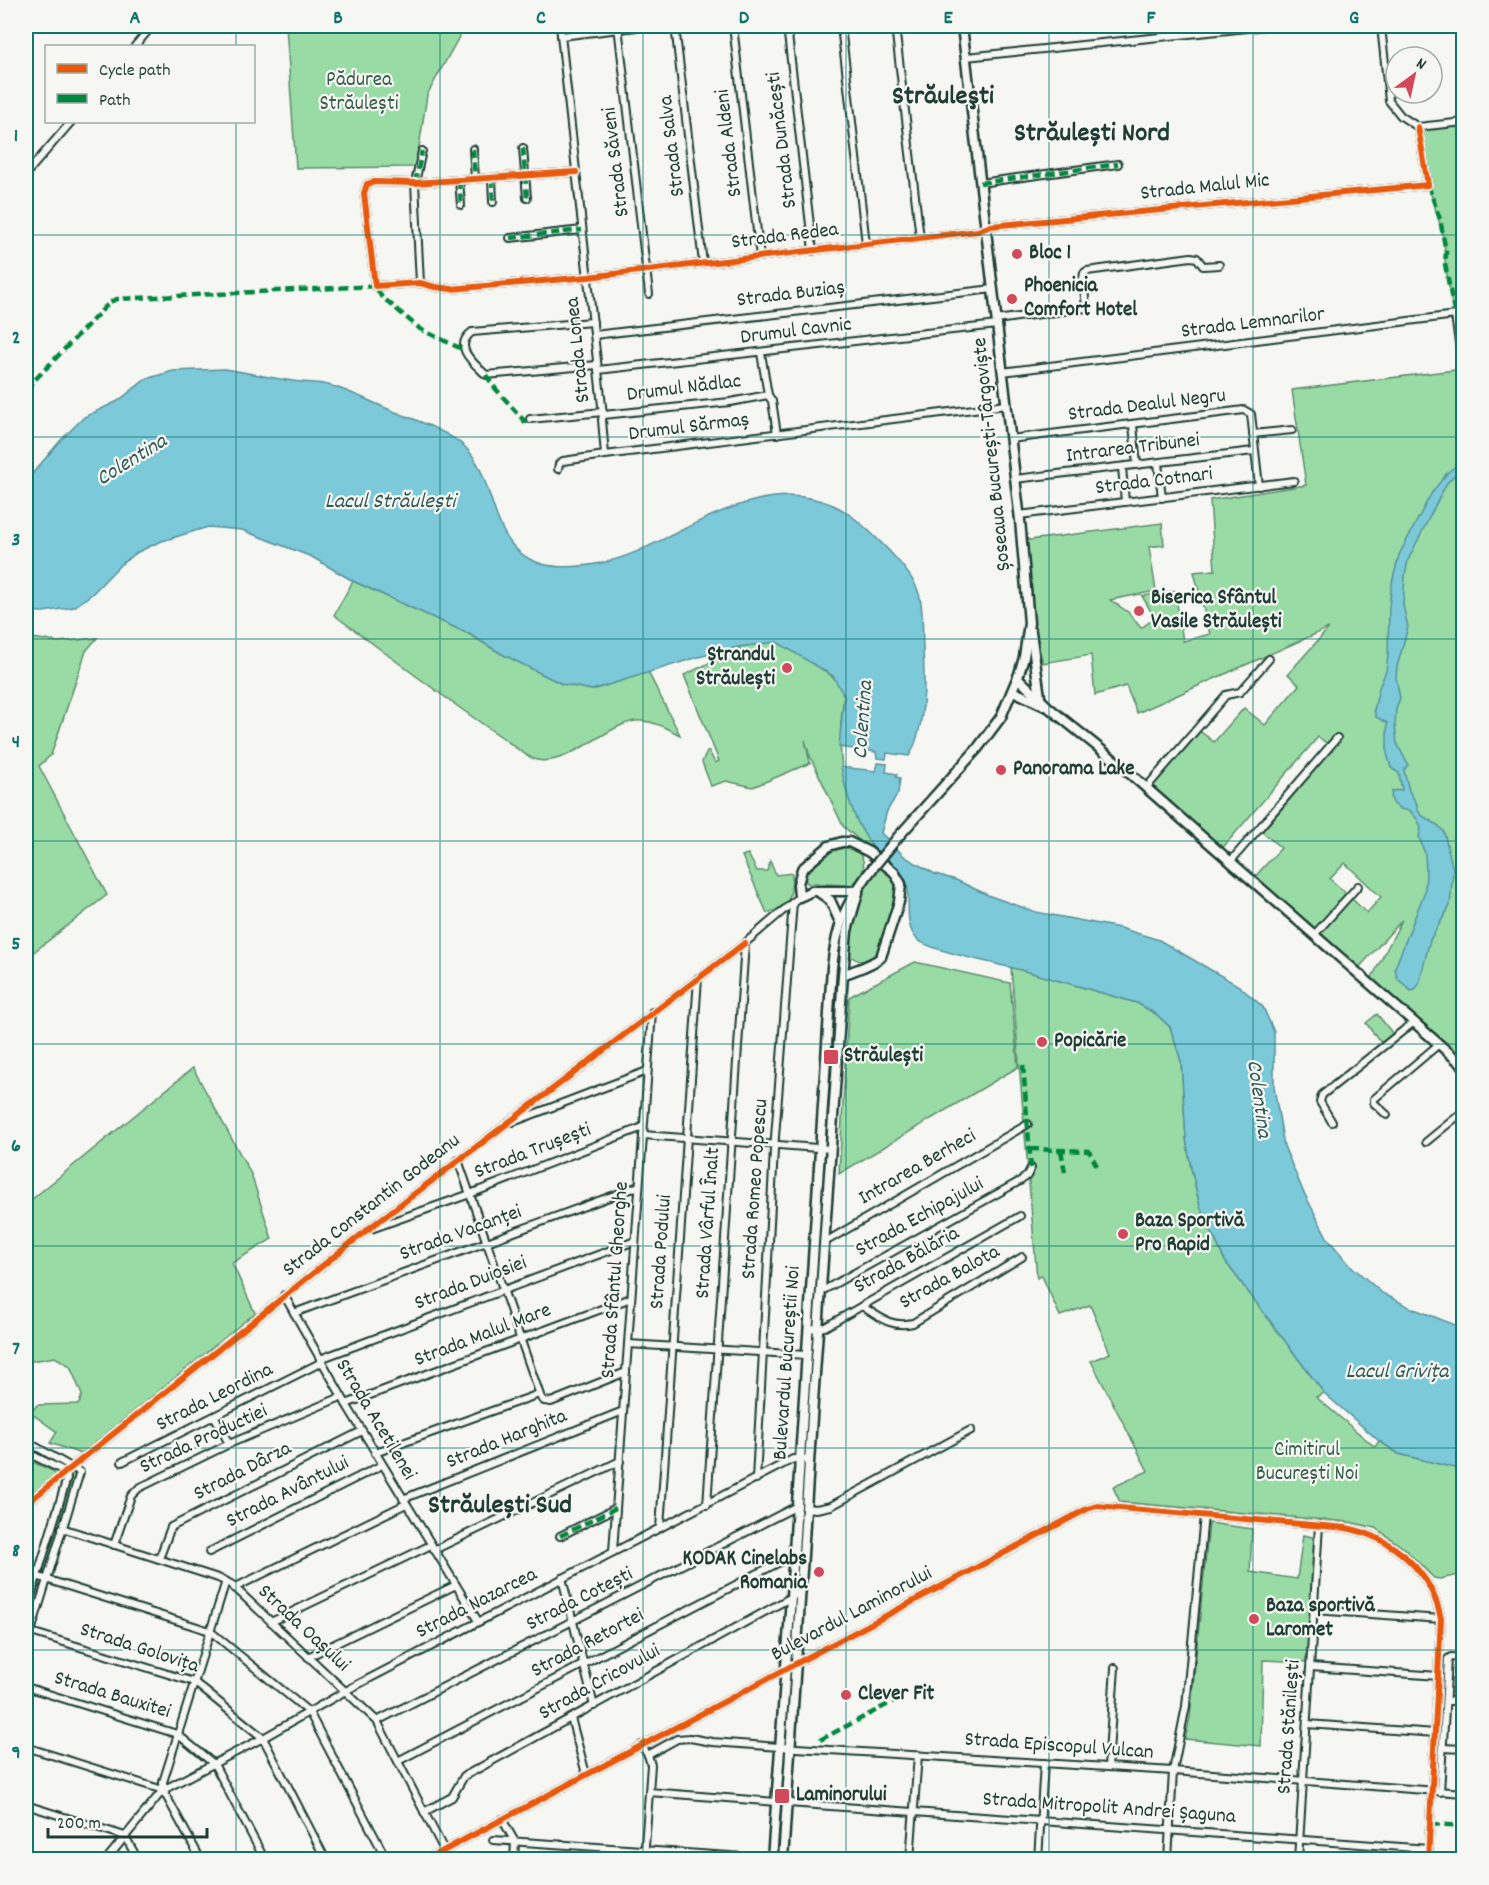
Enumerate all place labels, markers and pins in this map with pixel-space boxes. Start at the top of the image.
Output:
place label: Bloc 1 [1029,239,1071,269]
marker: Bloc 1 [1010,247,1024,261]
place label: Phoenicia Comfort Hotel [1024,272,1138,326]
marker: Phoenicia Comfort Hotel [1005,292,1019,306]
place label: Biserica Sfântul Vasile Străulești [1151,584,1282,638]
marker: Biserica Sfântul Vasile Străulești [1132,604,1146,618]
place label: Ștrandul Străulești [696,641,776,695]
marker: Ștrandul Străulești [780,661,794,675]
place label: Panorama Lake [1013,755,1134,785]
marker: Panorama Lake [994,763,1008,777]
place label: Popicărie [1054,1027,1126,1057]
marker: Popicărie [1035,1035,1049,1049]
place label: Străulești [844,1042,923,1072]
marker: Străulești [822,1048,840,1066]
place label: Baza Sportivă Pro Rapid [1135,1207,1245,1261]
marker: Baza Sportivă Pro Rapid [1116,1227,1130,1241]
place label: KODAK Cinelabs Romania [682,1545,808,1599]
marker: KODAK Cinelabs Romania [812,1565,826,1579]
place label: Baza sportivă Laromet [1266,1592,1375,1646]
marker: Baza sportivă Laromet [1247,1612,1261,1626]
place label: Clever Fit [858,1680,934,1710]
marker: Clever Fit [839,1688,853,1702]
place label: Laminorului [796,1781,887,1811]
marker: Laminorului [773,1787,791,1805]

